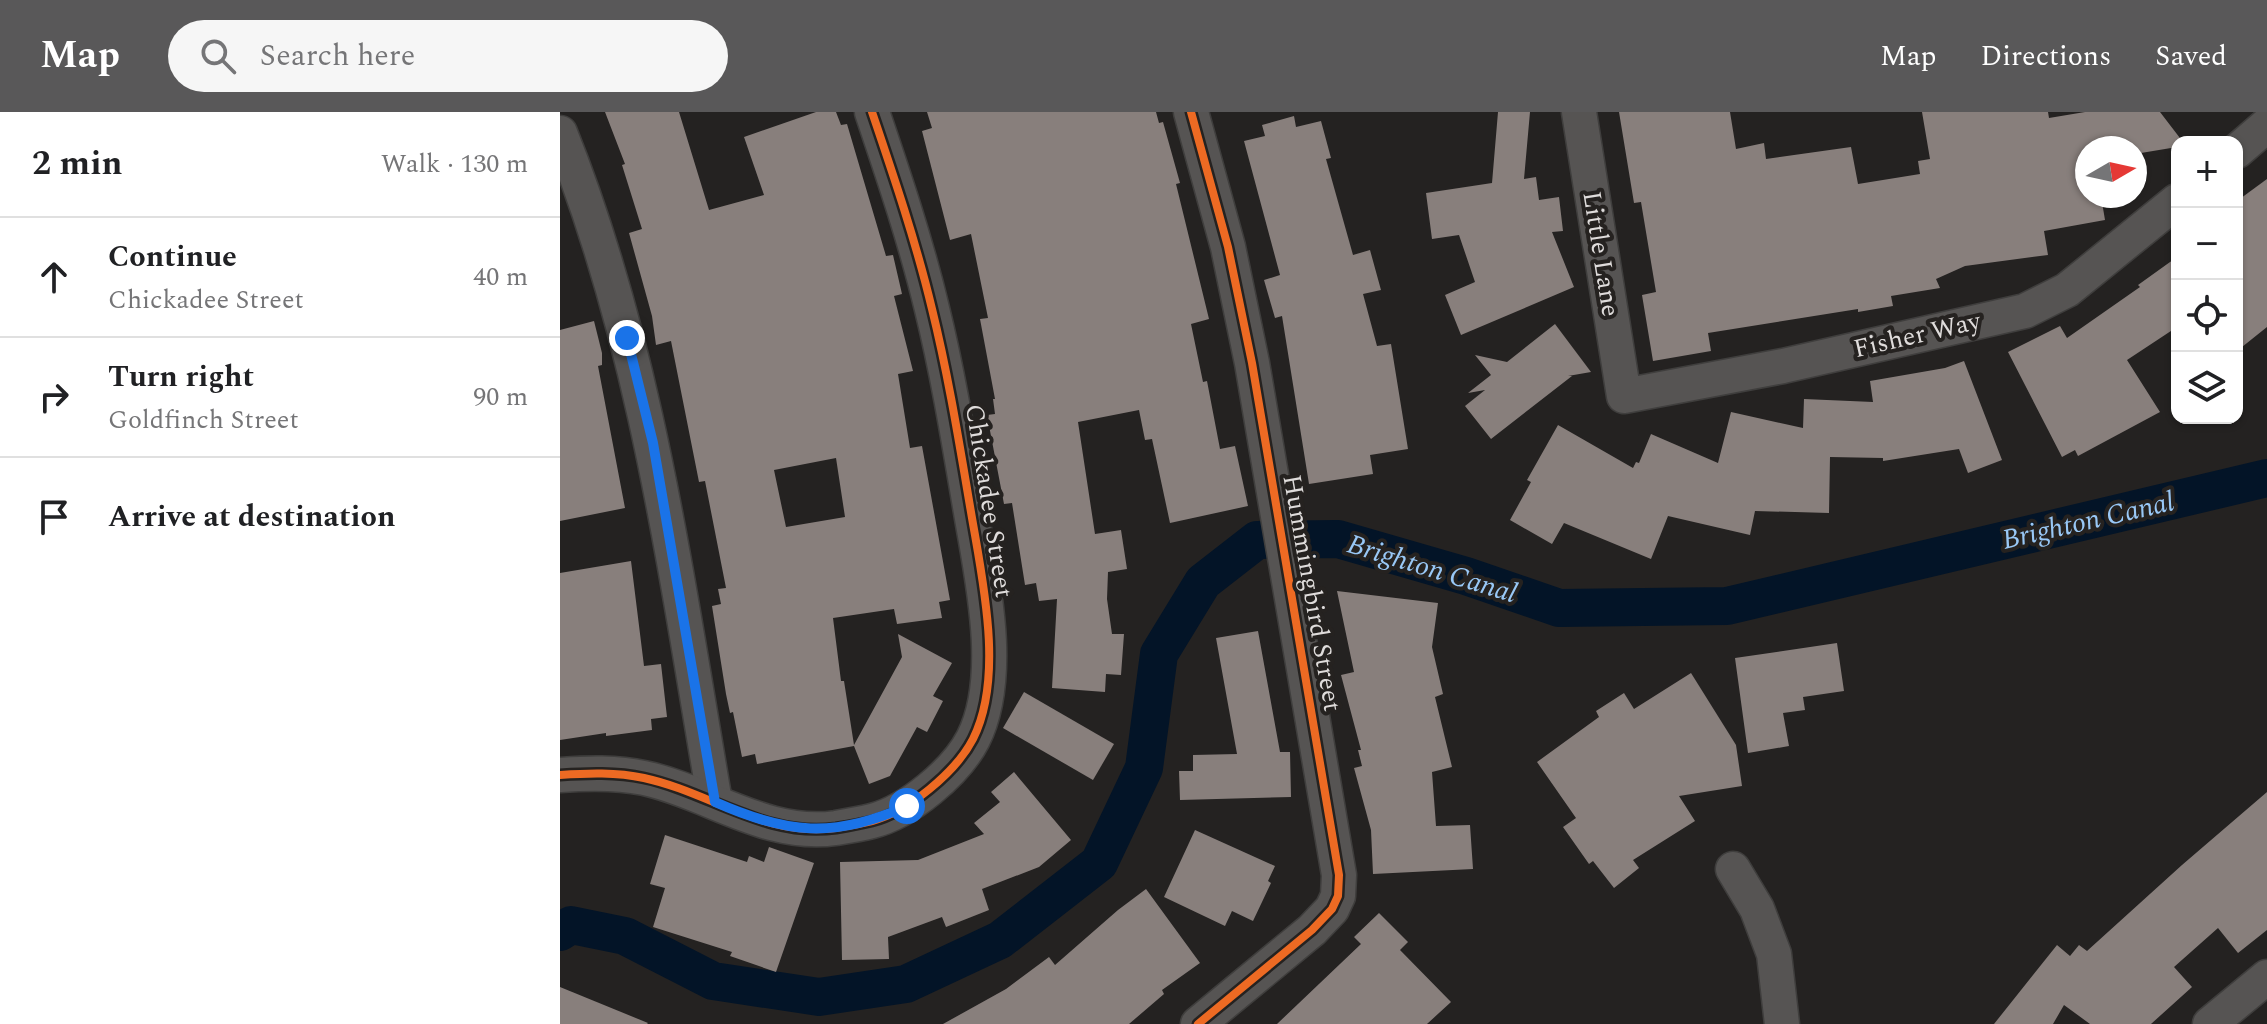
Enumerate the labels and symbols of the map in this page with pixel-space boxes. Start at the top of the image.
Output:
north arrow [2075,136,2147,208]
street label: Little Lane [1571,188,1631,320]
street label: Fisher Way [1849,301,1986,369]
route end [609,320,645,356]
street label: Chickadee Street [954,401,1024,601]
street label: Hummingbird Street [1271,471,1353,715]
water label: Brighton Canal [1998,480,2178,562]
water label: Brighton Canal [1342,523,1522,615]
route start [889,788,925,824]

